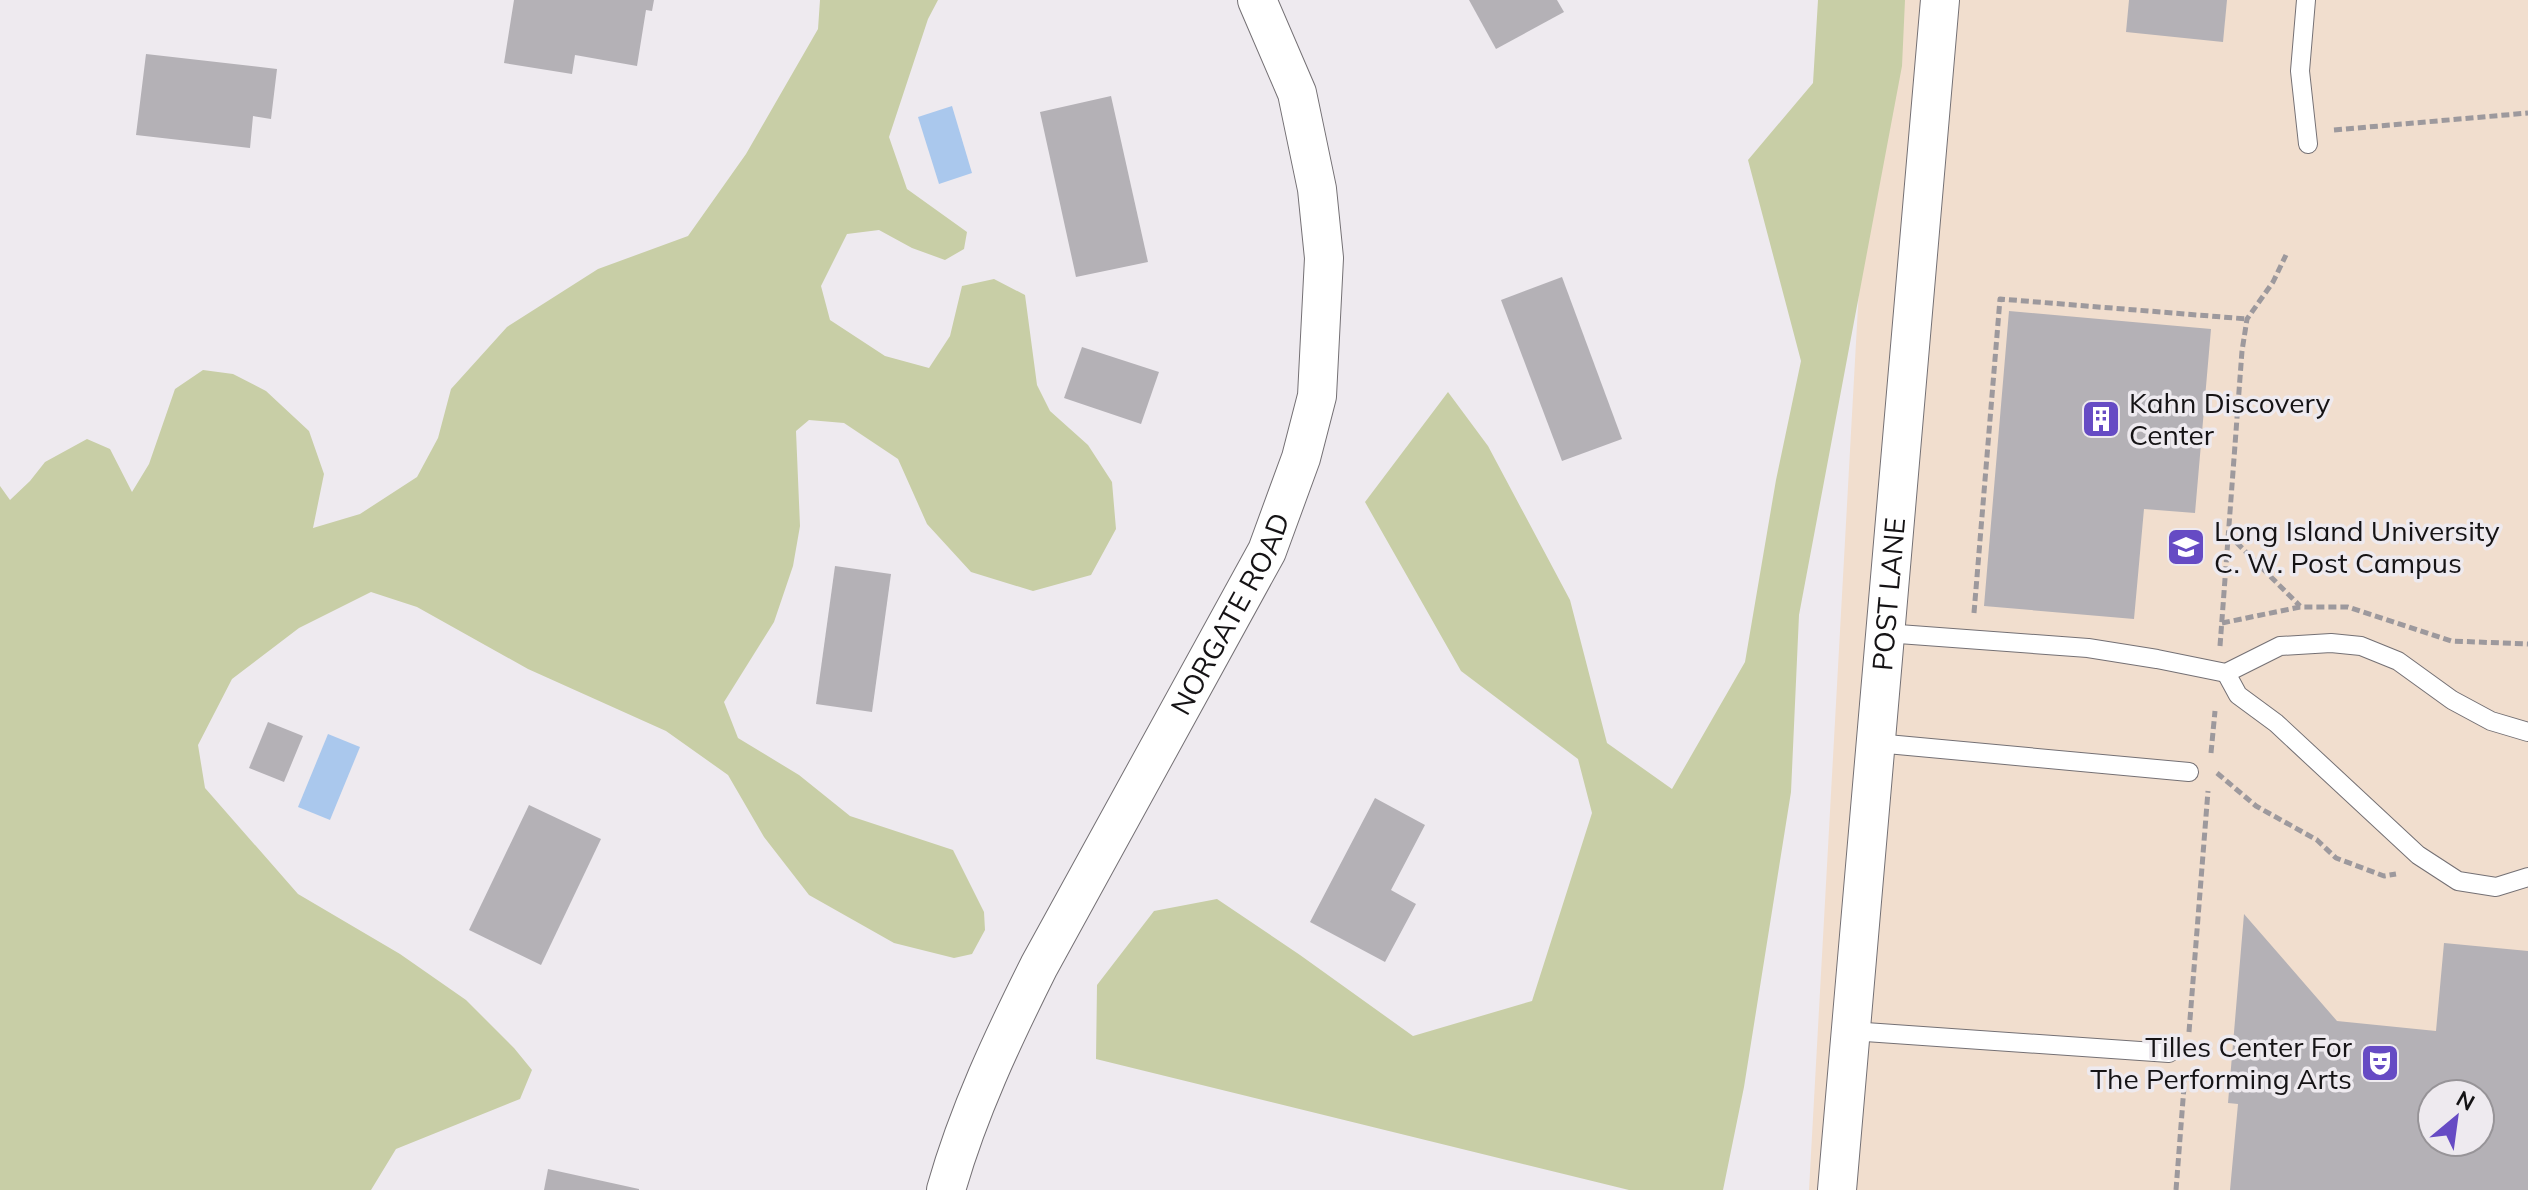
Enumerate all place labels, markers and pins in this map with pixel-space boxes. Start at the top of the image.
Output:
place label: Kahn Discovery Center [2129,385,2330,452]
building icon: Kahn Discovery Center [2080,398,2122,440]
place label: Long Island University C. W. Post Campus [2214,513,2500,580]
school or university icon: Long Island University C. W. Post Campus [2165,526,2207,568]
place label: Tilles Center For The Performing Arts [2090,1029,2353,1096]
theatre icon: Tilles Center For The Performing Arts [2359,1042,2401,1084]

